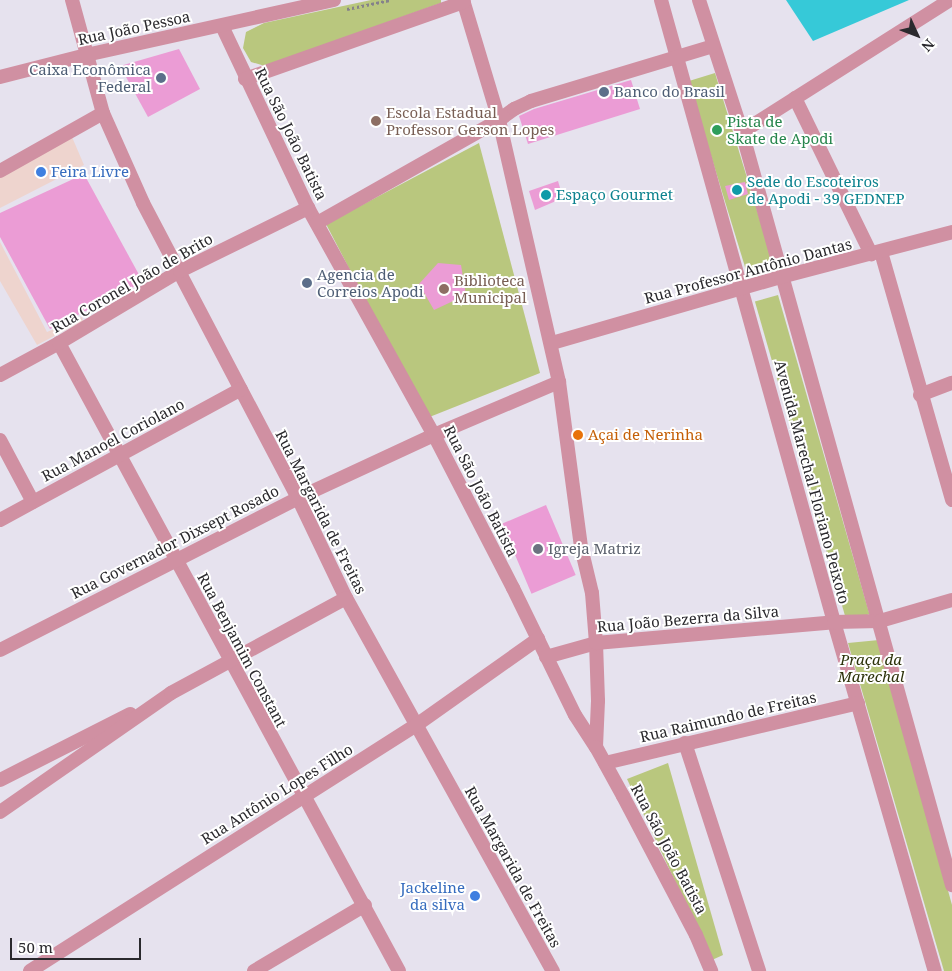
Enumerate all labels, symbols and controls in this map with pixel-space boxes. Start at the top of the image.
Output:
street label: Rua João Pessoa [76,7,192,49]
north arrow [892,10,942,60]
text: N [918,35,939,56]
place label: Caixa Econômica Federal [29,60,151,95]
street label: Rua São João Batista [251,65,331,203]
marker: Caixa Econômica Federal [155,72,167,84]
place label: Banco do Brasil [614,83,725,101]
marker: Banco do Brasil [598,86,610,98]
place label: Escola Estadual Professor Gerson Lopes [386,103,554,138]
place label: Pista de Skate de Apodi [727,112,833,147]
marker: Escola Estadual Professor Gerson Lopes [370,115,382,127]
marker: Pista de Skate de Apodi [711,124,723,136]
place label: Feira Livre [51,163,129,181]
marker: Feira Livre [35,166,47,178]
place label: Sede do Escoteiros de Apodi - 39 GEDNEP [747,172,905,207]
marker: Sede do Escoteiros de Apodi - 39 GEDNEP [731,184,743,196]
place label: Espaço Gourmet [556,186,673,204]
marker: Espaço Gourmet [540,189,552,201]
street label: Rua Coronel João de Brito [48,229,216,337]
street label: Rua Professor Antônio Dantas [642,235,854,307]
place label: Agencia de Correios Apodi [317,265,424,300]
place label: Biblioteca Municipal [454,271,527,306]
marker: Agencia de Correios Apodi [301,277,313,289]
marker: Biblioteca Municipal [438,283,450,295]
street label: Avenida Marechal Floriano Peixoto [771,358,853,606]
street label: Rua Manoel Coriolano [39,395,187,485]
street label: Rua São João Batista [440,422,522,560]
place label: Açai de Nerinha [588,426,703,444]
street label: Rua Margarida de Freitas [272,427,370,597]
marker: Açai de Nerinha [572,429,584,441]
street label: Rua Governador Dixsept Rosado [68,482,282,602]
place label: Igreja Matriz [548,540,641,558]
marker: Igreja Matriz [532,543,544,555]
street label: Rua Benjamim Constant [194,570,290,730]
street label: Rua João Bezerra da Silva [596,602,780,636]
park label: Praça da Marechal [838,650,904,685]
street label: Rua Raimundo de Freitas [638,688,818,746]
street label: Rua Antônio Lopes Filho [198,740,356,848]
street label: Rua São João Batista [627,781,711,917]
street label: Rua Margarida de Freitas [461,783,565,951]
place label: Jackeline da silva [400,878,465,913]
marker: Jackeline da silva [469,890,481,902]
scale bar [12,928,144,960]
text: 50 m [18,937,53,957]

